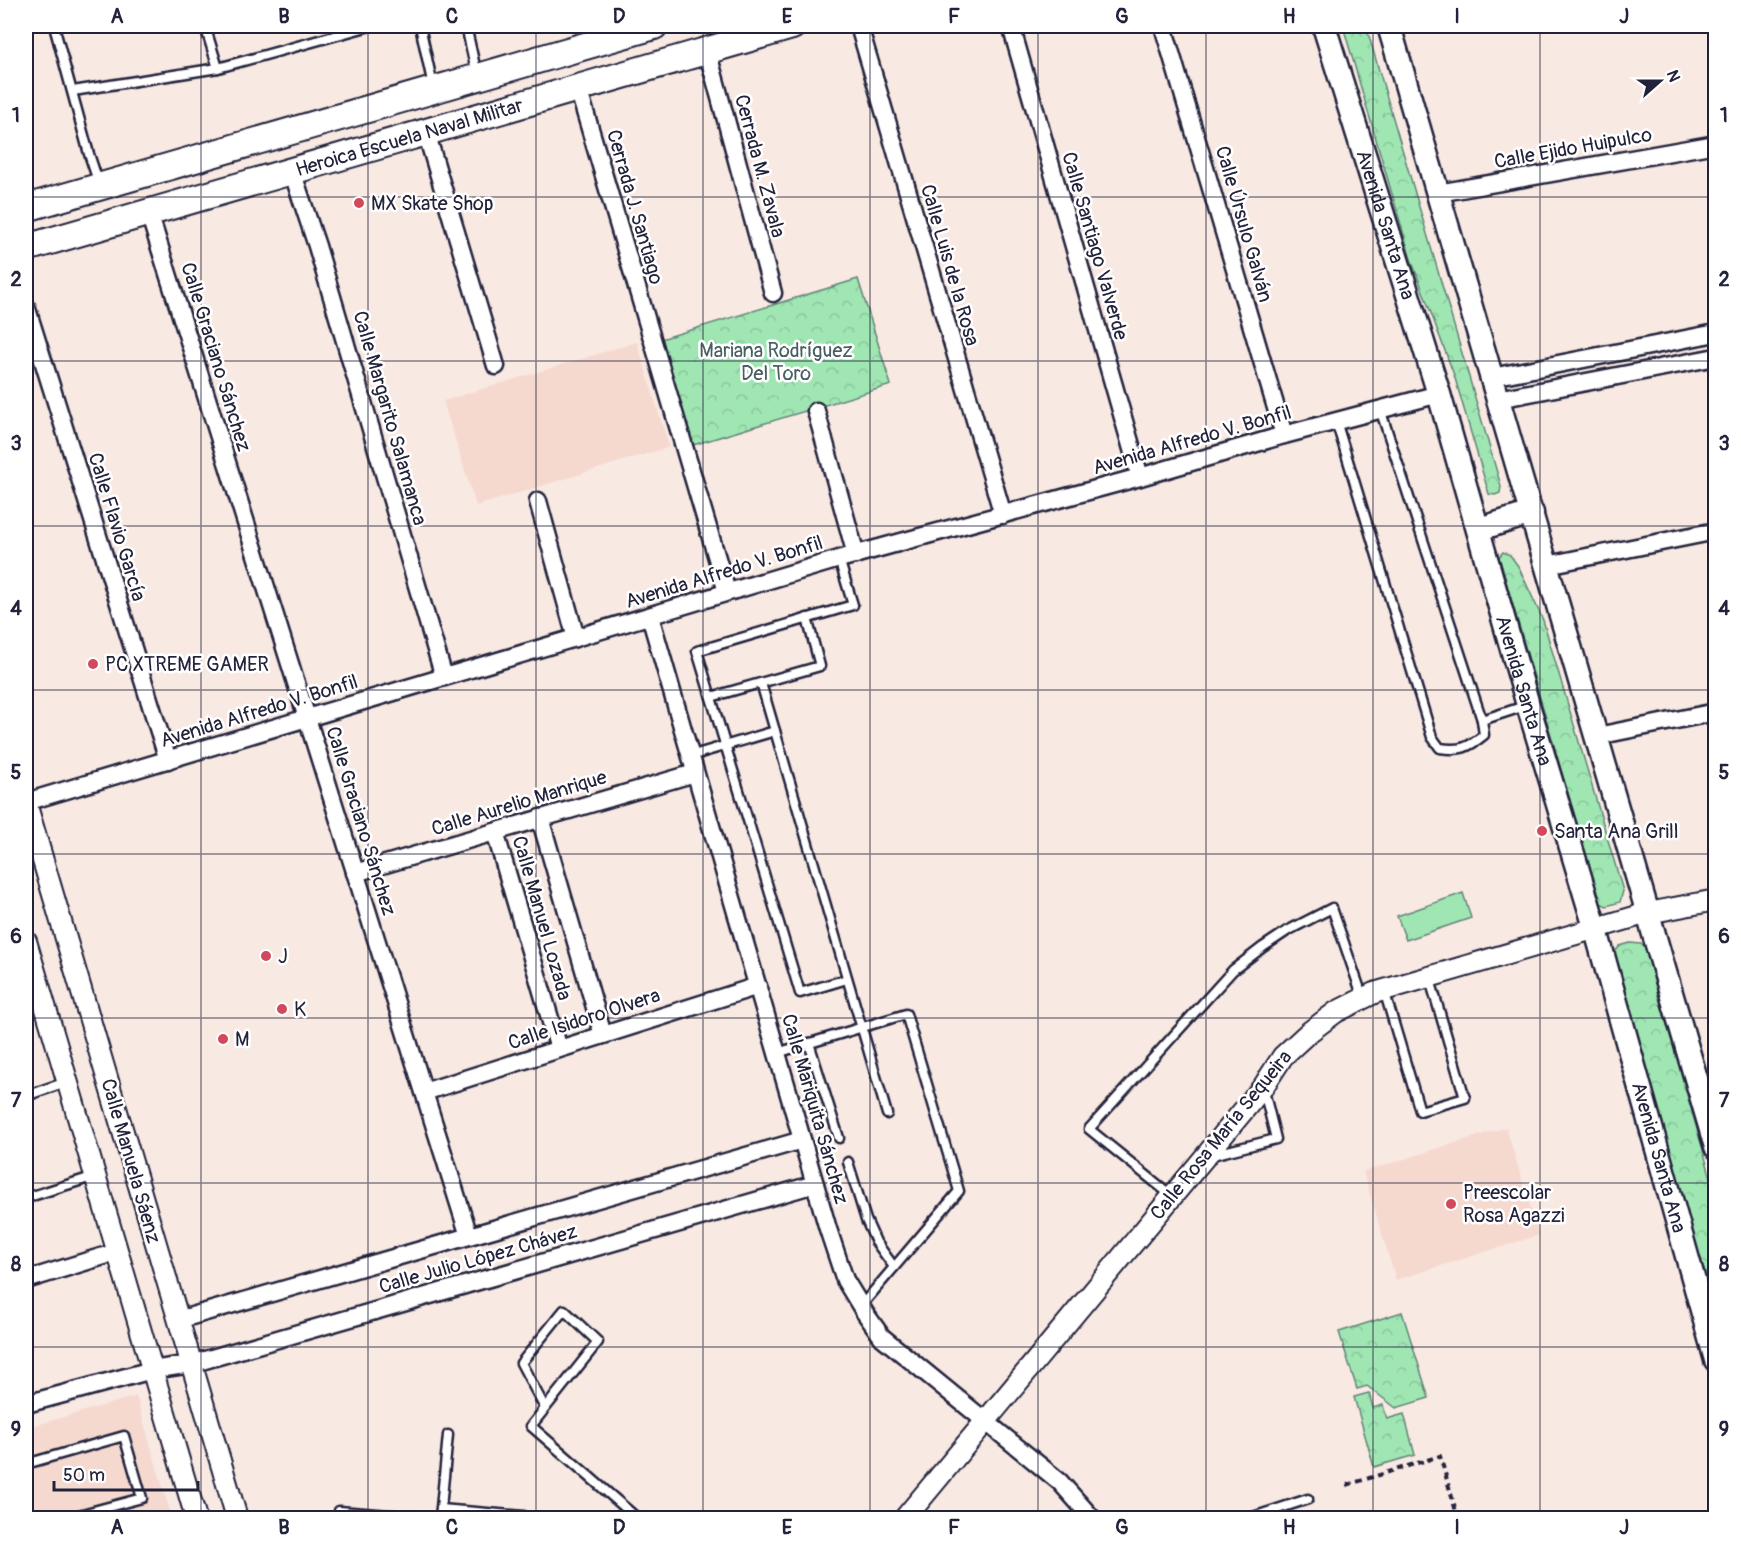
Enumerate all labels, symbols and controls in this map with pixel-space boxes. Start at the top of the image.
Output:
text: A [111,4,124,29]
text: B [278,4,290,29]
text: C [446,4,458,29]
text: D [613,4,626,29]
text: E [782,4,793,29]
text: F [948,4,960,29]
text: G [1115,4,1129,29]
text: H [1283,4,1296,29]
text: I [1454,4,1460,29]
text: J [1619,4,1629,29]
north arrow [1630,51,1690,111]
text: N [1662,67,1684,85]
street label: Heroica Escuela Naval Militar [293,92,526,182]
street label: Cerrada M. Zavala [729,92,791,240]
text: 1 [12,103,20,128]
text: 1 [1720,103,1728,128]
street label: Calle Ejido Huipulco [1492,122,1654,174]
street label: Cerrada J. Santiago [601,127,669,287]
street label: Calle Úrsulo Galván [1210,143,1278,305]
street label: Avenida Santa Ana [1351,147,1421,302]
street label: Calle Santiago Valverde [1056,149,1134,343]
street label: Calle Luis de la Rosa [915,181,985,349]
place label: MX Skate Shop [371,191,493,216]
marker: MX Skate Shop [352,196,366,210]
street label: Calle Graciano Sánchez [175,259,257,455]
text: 2 [10,267,22,292]
text: 2 [1718,267,1730,292]
street label: Calle Margarito Salamanca [347,308,433,528]
park label: Mariana Rodríguez Del Toro [699,338,853,386]
street label: Avenida Alfredo V. Bonfil [1090,400,1294,480]
text: 3 [10,431,22,456]
text: 3 [1718,431,1730,456]
street label: Calle Flavio García [83,450,151,604]
street label: Avenida Alfredo V. Bonfil [622,530,826,614]
text: 4 [10,596,22,621]
text: 4 [1718,596,1730,621]
street label: Avenida Santa Ana [1490,612,1558,769]
place label: PC XTREME GAMER [105,652,269,677]
marker: PC XTREME GAMER [86,657,100,671]
street label: Avenida Alfredo V. Bonfil [157,669,361,753]
street label: Calle Graciano Sánchez [320,723,402,919]
text: 5 [11,760,22,785]
text: 5 [1719,760,1730,785]
street label: Calle Aurelio Manrique [428,764,610,842]
place label: Santa Ana Grill [1554,819,1679,844]
marker: Santa Ana Grill [1535,824,1549,838]
street label: Calle Manuel Lozada [507,833,577,1003]
text: 6 [10,924,22,949]
text: 6 [1718,924,1730,949]
place label: J [278,944,288,969]
marker: J [259,949,273,963]
street label: Calle Isidoro Olvera [505,983,663,1055]
place label: K [294,997,306,1022]
marker: K [275,1002,289,1016]
street label: Calle Mariquita Sánchez [776,1011,854,1207]
place label: M [235,1027,249,1052]
marker: M [216,1032,230,1046]
street label: Calle Rosa María Sequeira [1145,1045,1297,1225]
street label: Calle Manuela Sáenz [96,1076,166,1246]
street label: Avenida Santa Ana [1626,1079,1692,1235]
text: 7 [11,1088,22,1113]
text: 7 [1719,1088,1730,1113]
place label: Preescolar Rosa Agazzi [1463,1180,1565,1228]
marker: Preescolar Rosa Agazzi [1444,1197,1458,1211]
street label: Calle Julio López Chávez [376,1219,580,1299]
text: 8 [11,1252,21,1277]
text: 8 [1719,1252,1729,1277]
text: 9 [11,1417,21,1442]
text: 9 [1719,1417,1729,1442]
scale bar [54,1454,198,1492]
text: 50 m [63,1464,105,1487]
text: A [111,1515,124,1540]
text: B [278,1515,290,1540]
text: C [446,1515,458,1540]
text: D [613,1515,626,1540]
text: E [782,1515,793,1540]
text: F [948,1515,960,1540]
text: G [1115,1515,1129,1540]
text: H [1283,1515,1296,1540]
text: I [1454,1515,1460,1540]
text: J [1619,1515,1629,1540]

